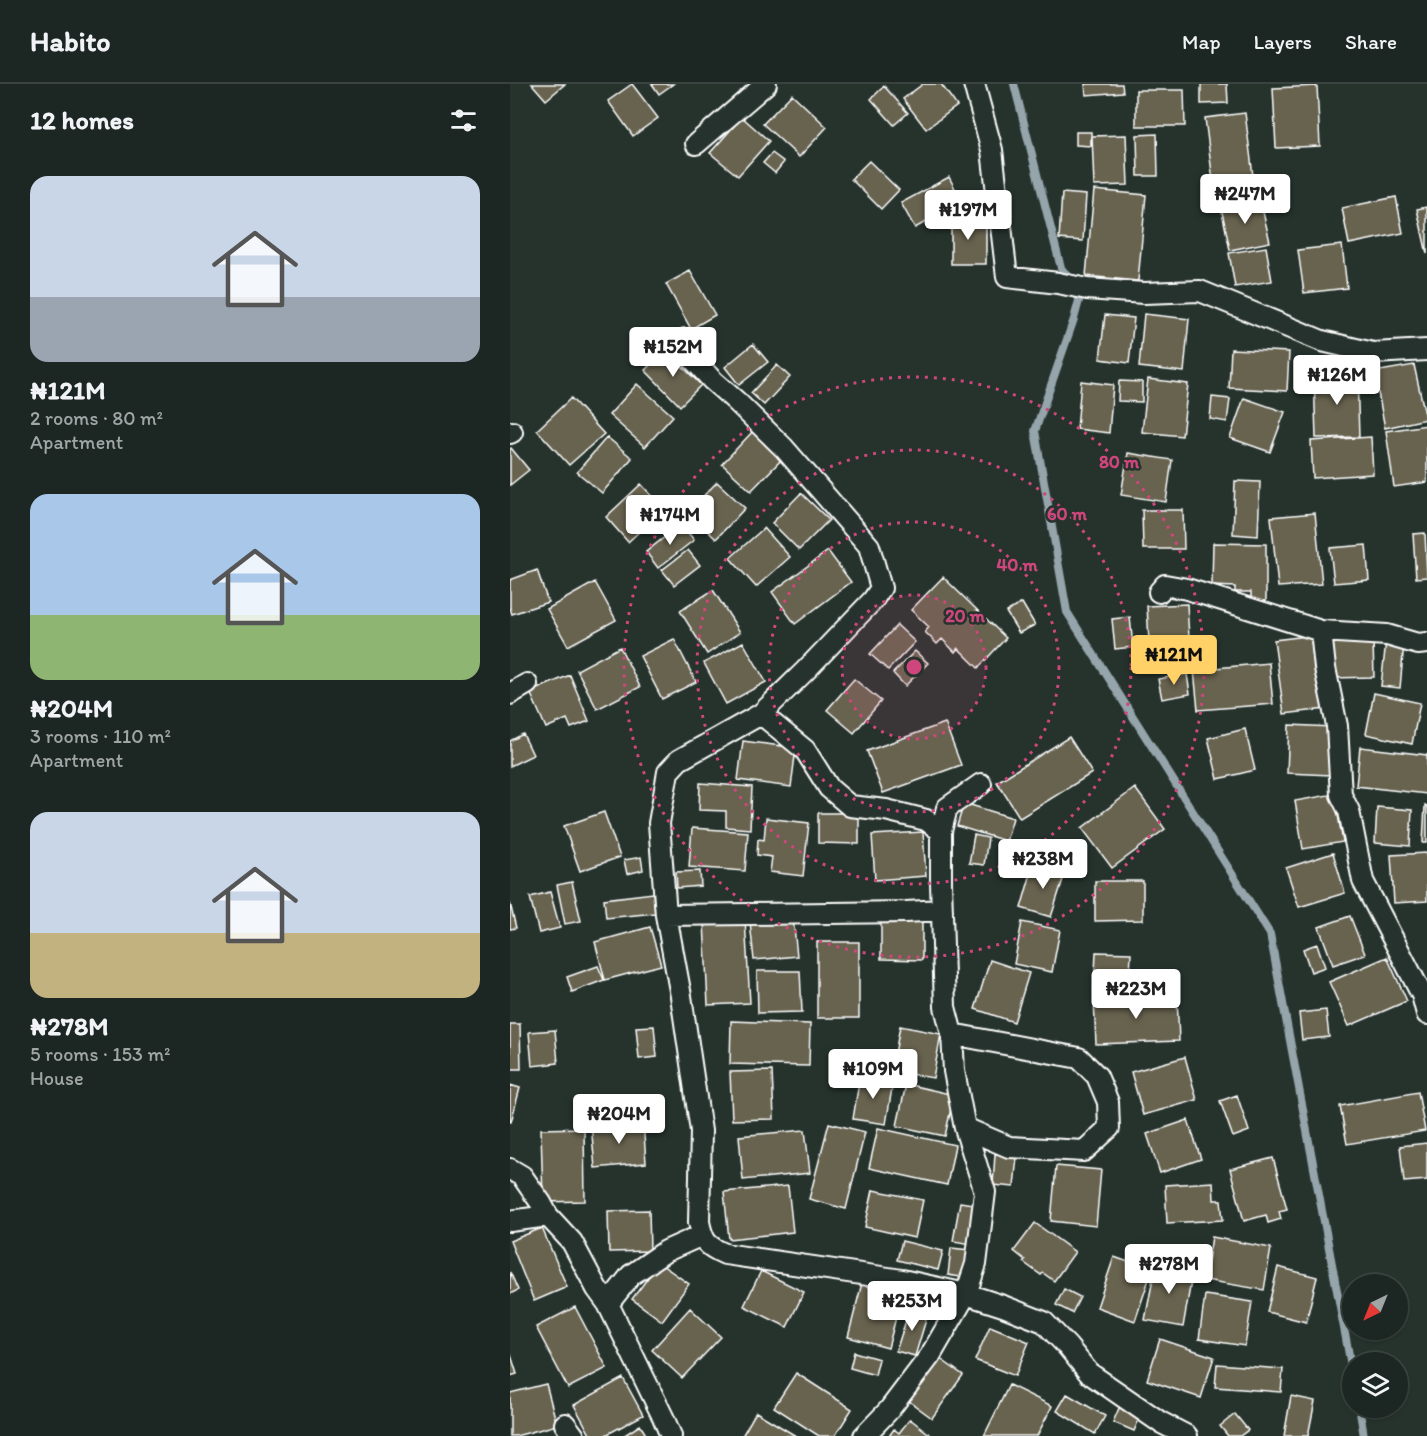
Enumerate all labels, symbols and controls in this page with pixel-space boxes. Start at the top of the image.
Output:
text: Habito [30,24,110,58]
text: Map [1182,29,1221,54]
text: Layers [1254,29,1312,54]
text: Share [1345,29,1397,54]
text: 12 homes [30,104,134,136]
icon: filters [447,104,480,137]
pin: ₦247M [1203,174,1287,225]
text: ₦247M [1214,181,1276,205]
pin: ₦197M [926,190,1010,241]
text: ₦197M [939,197,997,221]
icon: home [201,215,309,323]
pin: ₦152M [631,327,715,378]
text: ₦152M [643,334,703,358]
pin: ₦126M [1295,355,1379,406]
text: ₦126M [1307,362,1367,386]
text: ₦121M [30,374,106,406]
text: 2 rooms · 80 m² [30,406,163,430]
text: Apartment [30,430,123,454]
text: 80 m [1099,451,1140,473]
pin: ₦174M [628,495,712,546]
text: ₦174M [640,502,700,526]
text: 60 m [1047,503,1088,525]
icon: home [201,533,309,641]
text: 40 m [996,554,1038,576]
text: 20 m [945,605,986,627]
pin: ₦121M [1132,635,1216,686]
text: ₦121M [1145,642,1203,666]
centre of rings [904,657,924,677]
text: ₦204M [30,692,113,724]
text: 3 rooms · 110 m² [30,724,171,748]
text: Apartment [30,748,123,772]
pin: ₦238M [1001,839,1085,890]
text: ₦238M [1012,846,1074,870]
icon: home [201,851,309,959]
pin: ₦223M [1094,969,1178,1020]
text: ₦223M [1106,976,1167,1000]
text: ₦278M [30,1010,109,1042]
text: 5 rooms · 153 m² [30,1042,170,1066]
pin: ₦109M [831,1049,915,1100]
text: ₦109M [842,1056,904,1080]
text: House [30,1066,84,1090]
pin: ₦204M [577,1094,661,1145]
text: ₦204M [587,1101,651,1125]
pin: ₦278M [1127,1244,1211,1295]
text: ₦278M [1139,1251,1199,1275]
north arrow [1342,1274,1408,1340]
map controls [1342,1274,1408,1418]
pin: ₦253M [870,1281,954,1332]
text: ₦253M [882,1288,942,1312]
button: layers [1342,1352,1408,1418]

